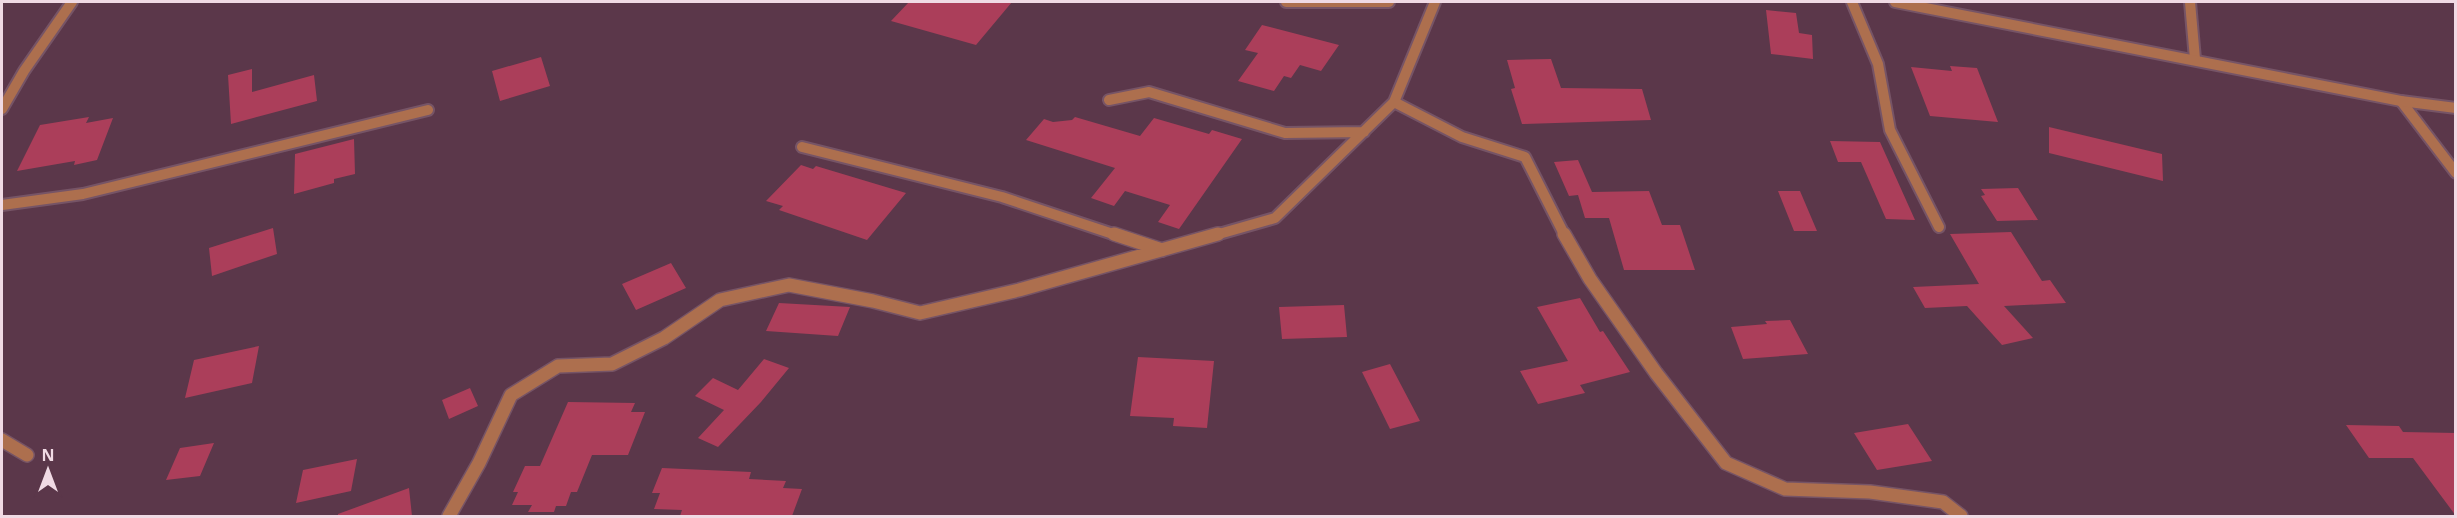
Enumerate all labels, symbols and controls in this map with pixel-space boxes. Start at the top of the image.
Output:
north arrow [18,440,78,500]
text: N [41,444,55,466]

